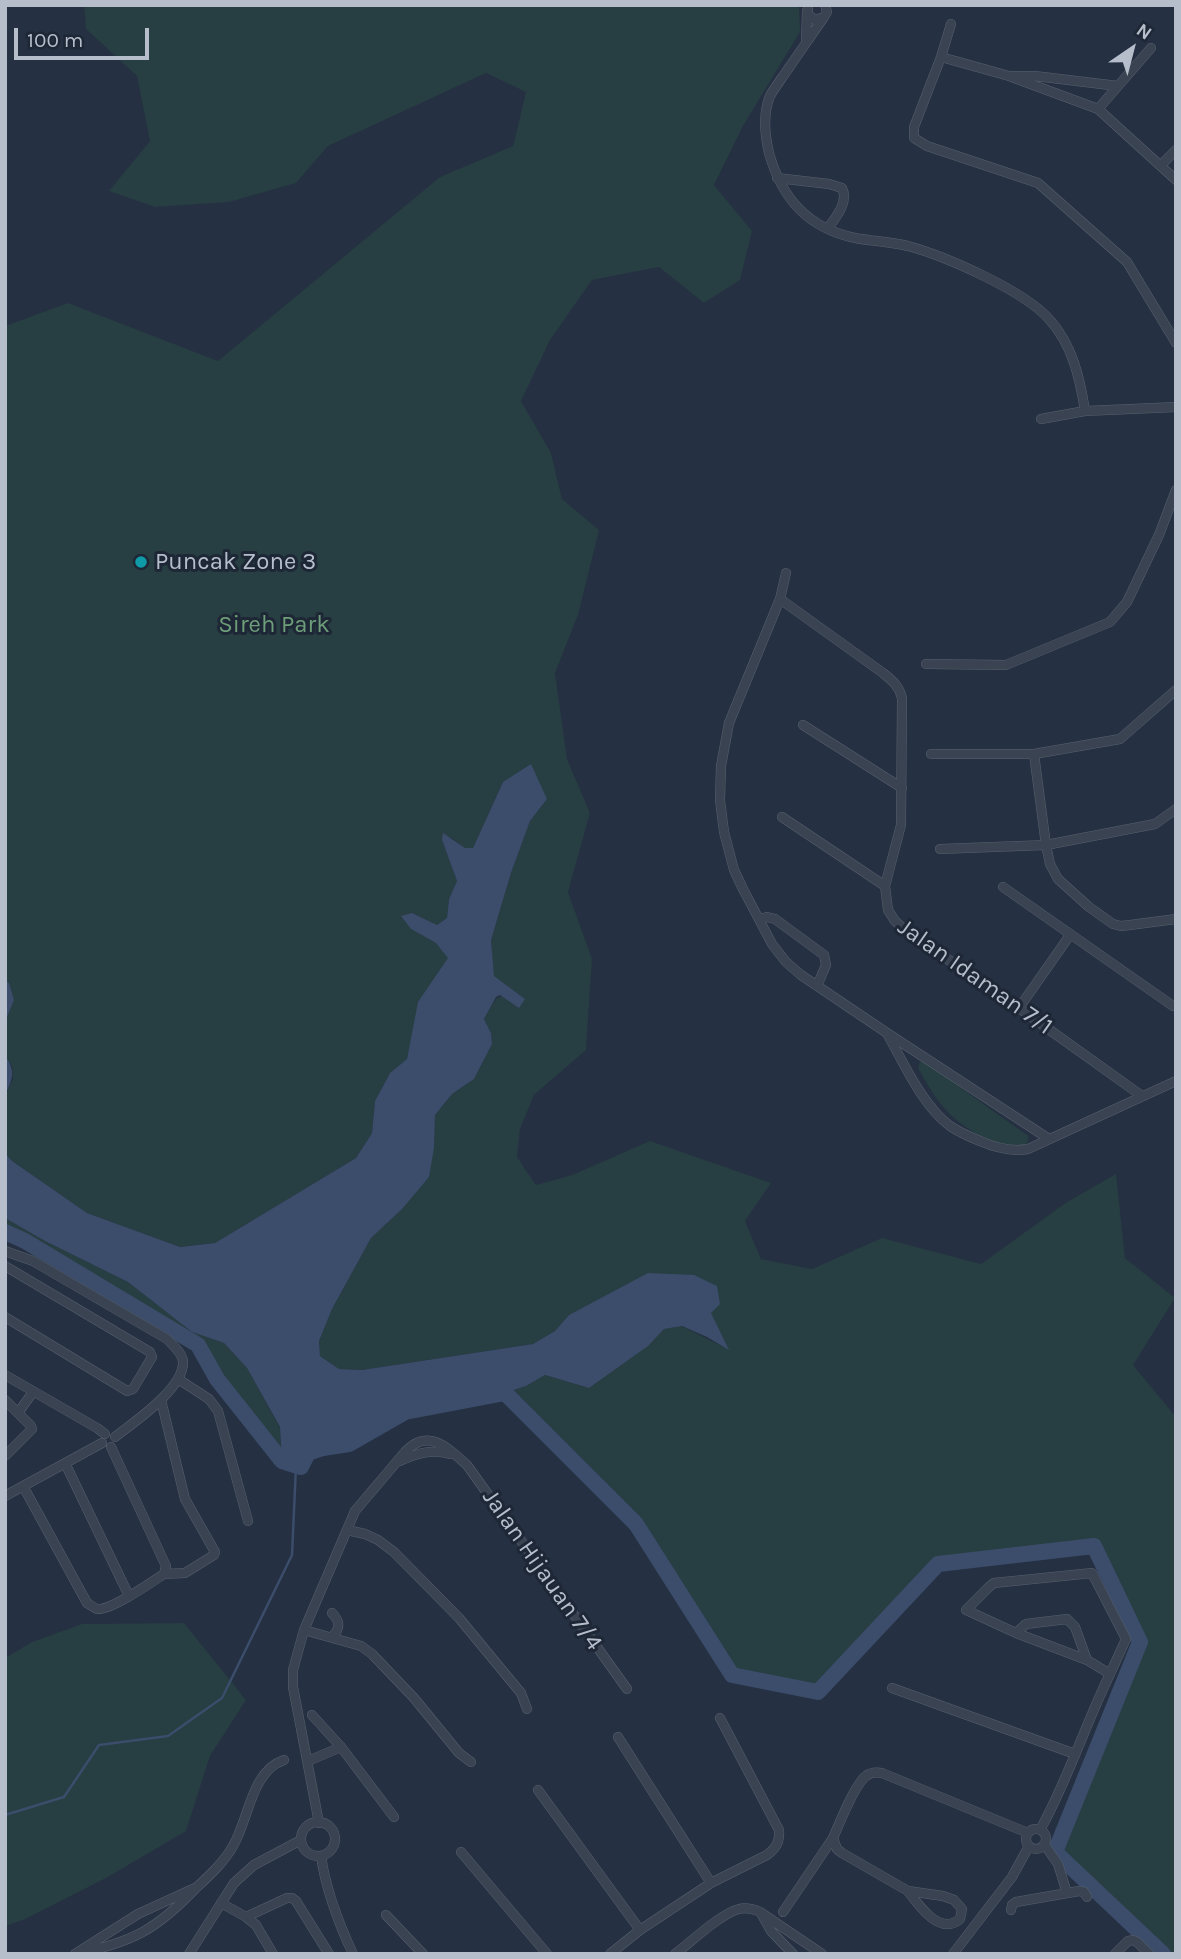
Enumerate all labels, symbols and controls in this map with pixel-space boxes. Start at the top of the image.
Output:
scale bar [18,14,152,58]
north arrow [1097,14,1167,84]
text: N [1132,19,1156,45]
text: 100 m [27,28,84,52]
place label: Puncak Zone 3 [155,548,316,576]
marker: Puncak Zone 3 [133,554,149,570]
park label: Sireh Park [218,611,330,639]
street label: Jalan Idaman 7/1 [892,913,1058,1041]
street label: Jalan Hijauan 7/4 [476,1484,608,1656]

